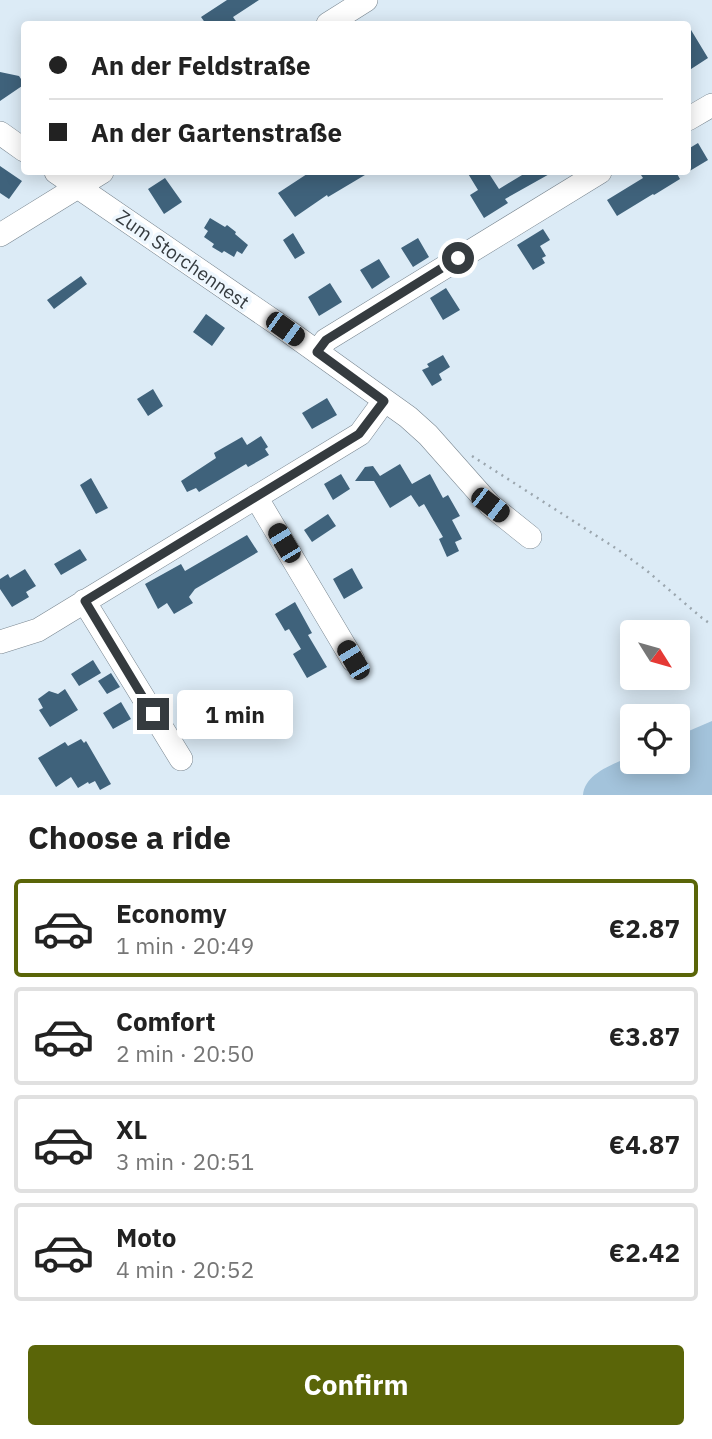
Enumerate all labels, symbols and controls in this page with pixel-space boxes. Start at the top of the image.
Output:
text: An der Feldstraße [91,48,311,82]
text: An der Gartenstraße [91,115,342,149]
street label: Zum Storchennest [112,204,254,314]
route start [442,242,474,274]
car [262,308,309,350]
car [467,484,514,526]
car [265,520,304,566]
north arrow [620,620,690,690]
map controls [620,620,690,774]
car [334,637,373,683]
callout: 1 min [178,690,293,738]
route end [137,698,169,730]
text: 1 min [205,699,265,729]
button: locate [620,704,690,774]
text: Choose a ride [28,816,231,858]
text: Economy [116,896,227,930]
icon: car [32,897,95,960]
text: €2.87 [609,911,680,945]
text: 1 min · 20:49 [116,930,254,960]
text: Comfort [116,1004,215,1038]
icon: car [32,1005,95,1068]
text: €3.87 [609,1019,680,1053]
text: 2 min · 20:50 [116,1038,254,1068]
text: XL [116,1112,147,1146]
icon: car [32,1113,95,1176]
text: €4.87 [609,1127,680,1161]
text: 3 min · 20:51 [116,1146,254,1176]
text: Moto [116,1220,176,1254]
icon: car [32,1221,95,1284]
text: €2.42 [609,1235,680,1269]
text: 4 min · 20:52 [116,1254,254,1284]
button: Confirm [28,1345,684,1425]

